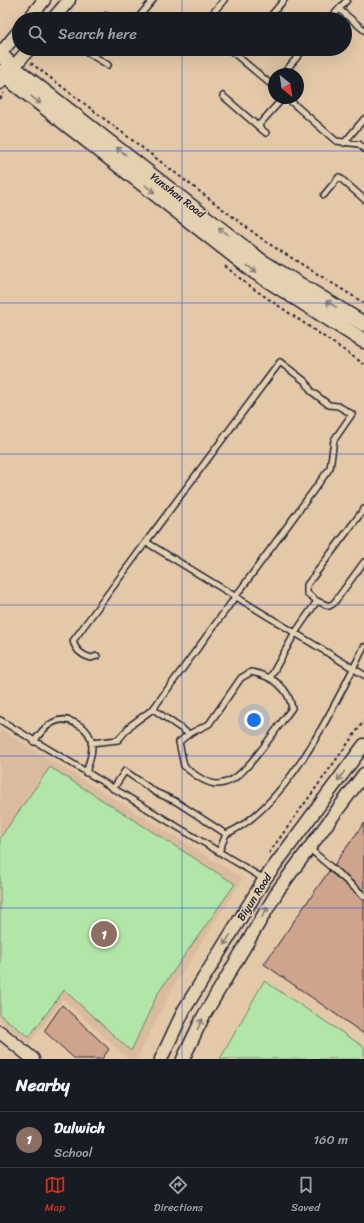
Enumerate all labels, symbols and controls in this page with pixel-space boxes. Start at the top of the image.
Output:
search box [12,12,352,56]
text: Search here [58,21,137,47]
icon: search [26,23,48,45]
north arrow [268,68,304,104]
one-way arrow [31,96,42,105]
one-way arrow [116,146,127,155]
street label: Yunshan Road [146,168,210,224]
one-way arrow [144,185,155,194]
one-way arrow [218,227,229,235]
one-way arrow [246,265,257,274]
one-way arrow [326,300,337,308]
your location [244,710,264,730]
one-way arrow [337,771,345,782]
street label: Biyun Road [232,869,278,925]
one-way arrow [262,906,270,918]
pin: 1 [91,919,117,949]
one-way arrow [223,934,231,945]
one-way arrow [197,1018,204,1030]
text: Nearby [16,1070,70,1100]
text: Dulwich [54,1115,105,1141]
text: 1 [26,1128,32,1151]
text: 160 m [313,1128,348,1151]
text: School [54,1141,92,1164]
tab: Map [44,1174,66,1217]
tab: Directions [154,1174,203,1217]
tab: Saved [291,1174,320,1217]

